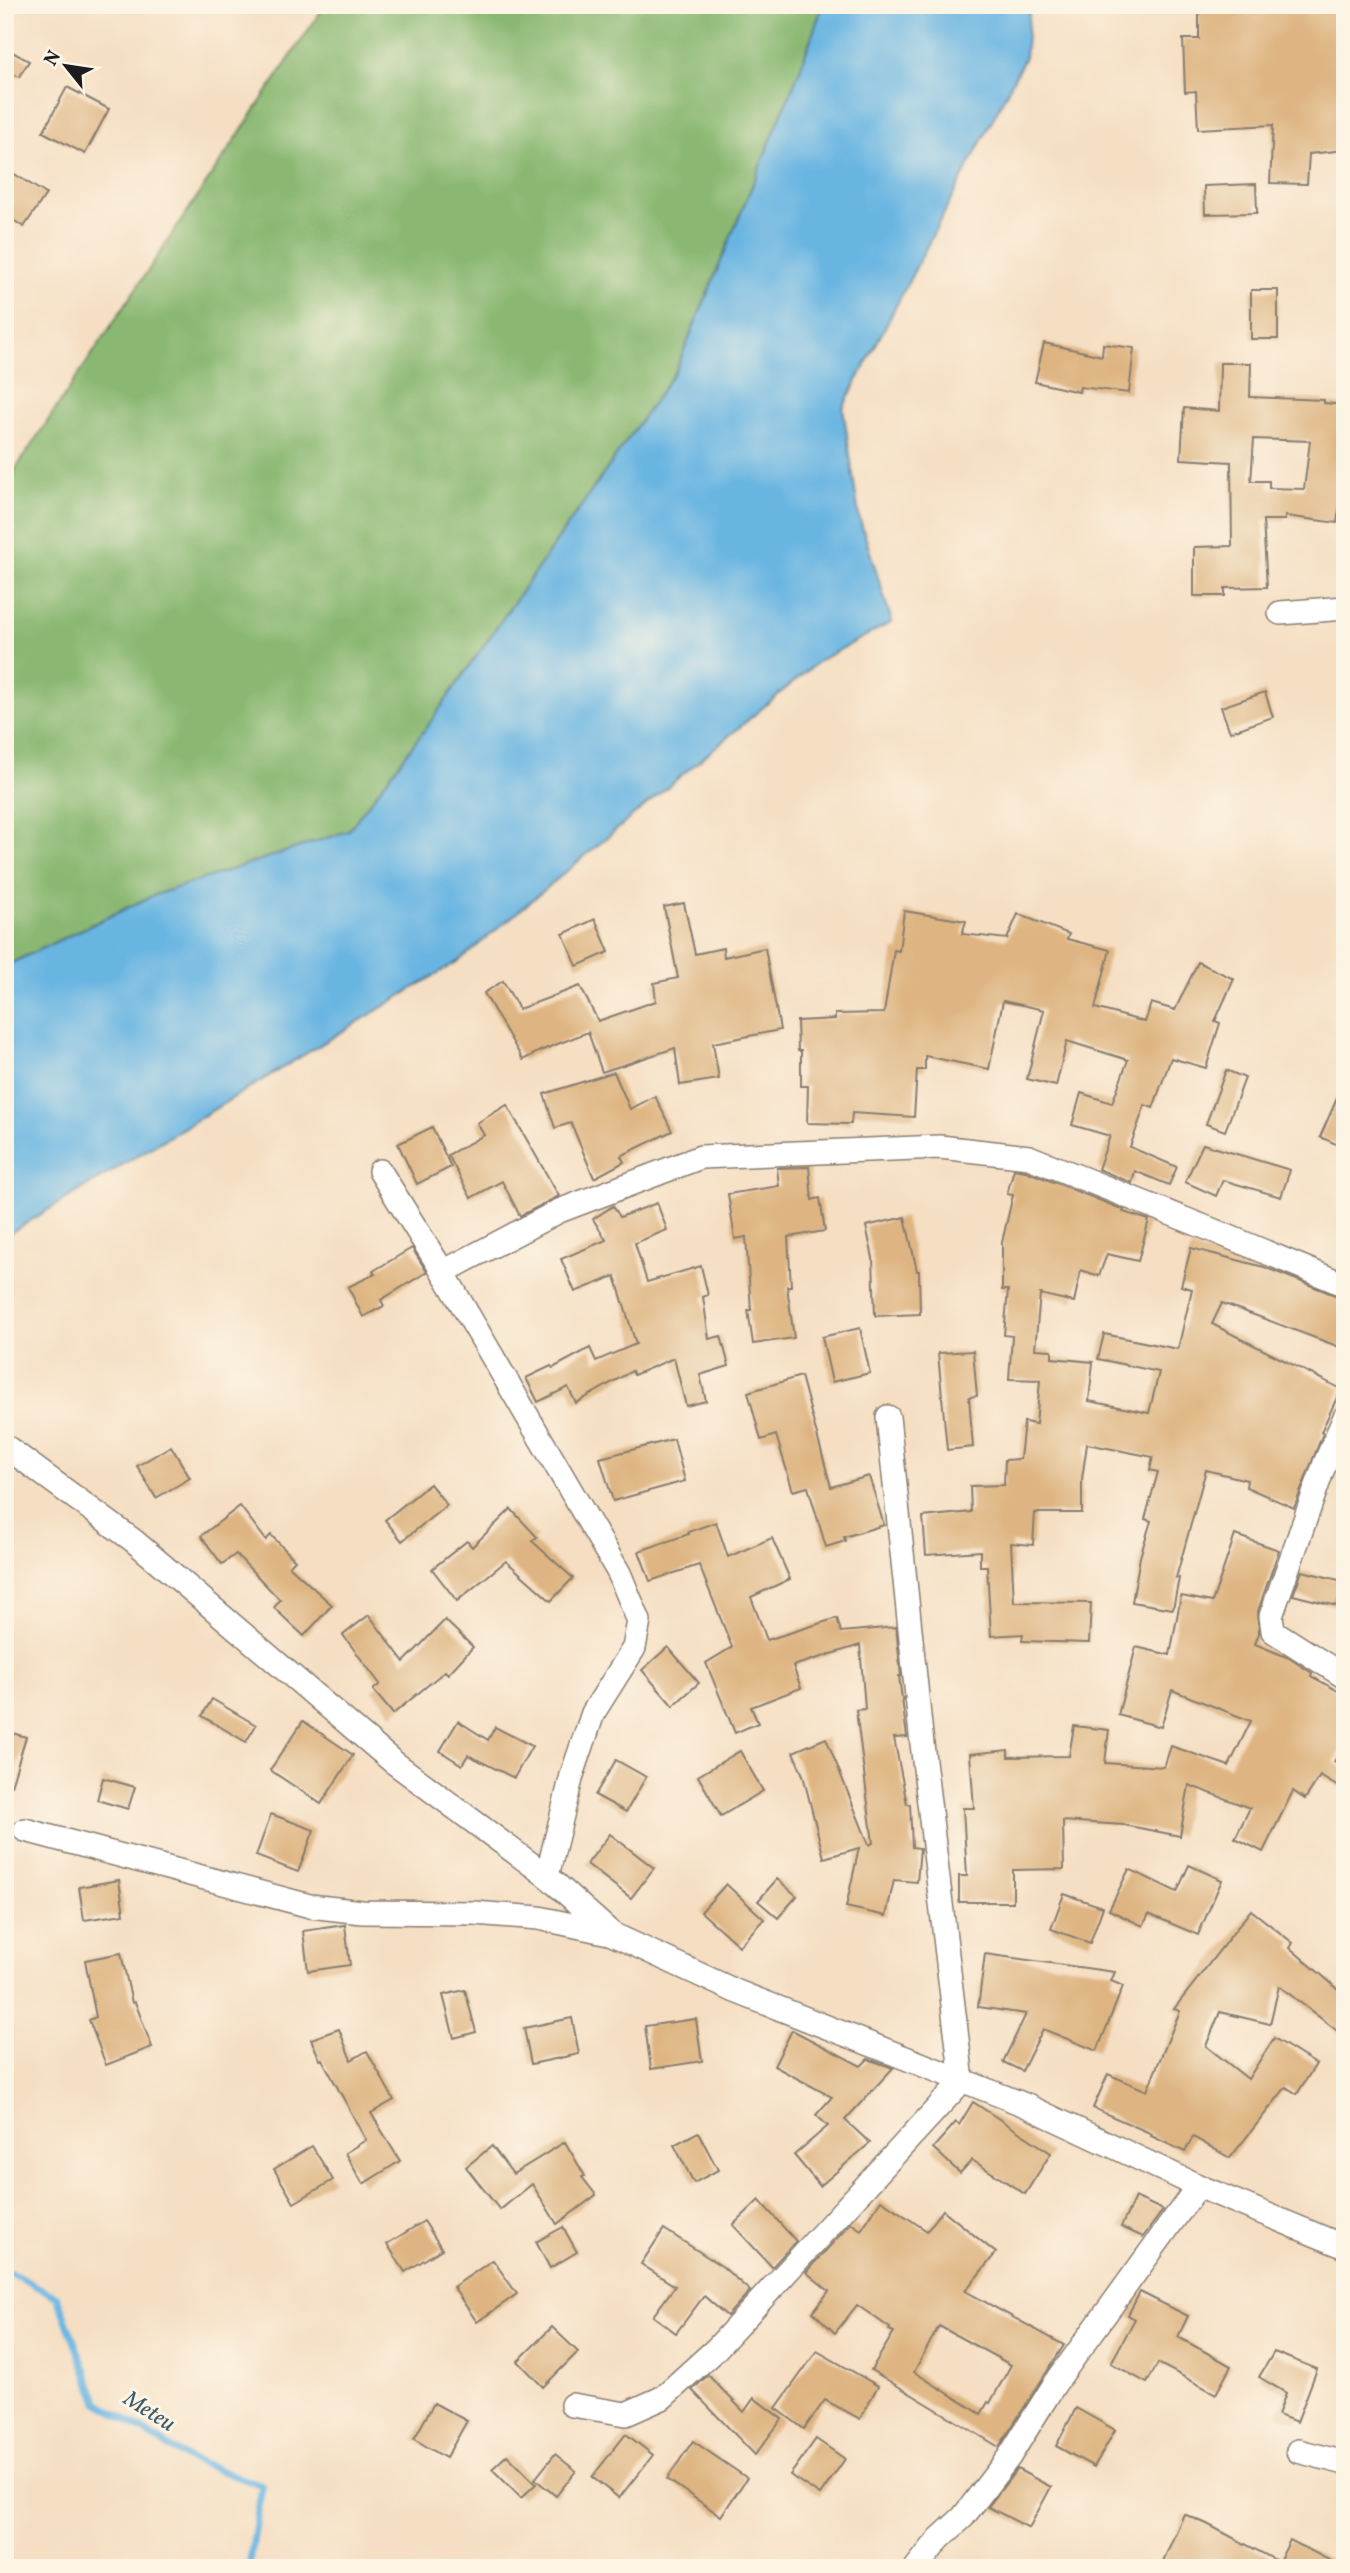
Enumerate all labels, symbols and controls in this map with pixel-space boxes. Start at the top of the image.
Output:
north arrow [32,32,102,102]
text: N [38,46,68,71]
water label: Meteu [116,2383,181,2440]

